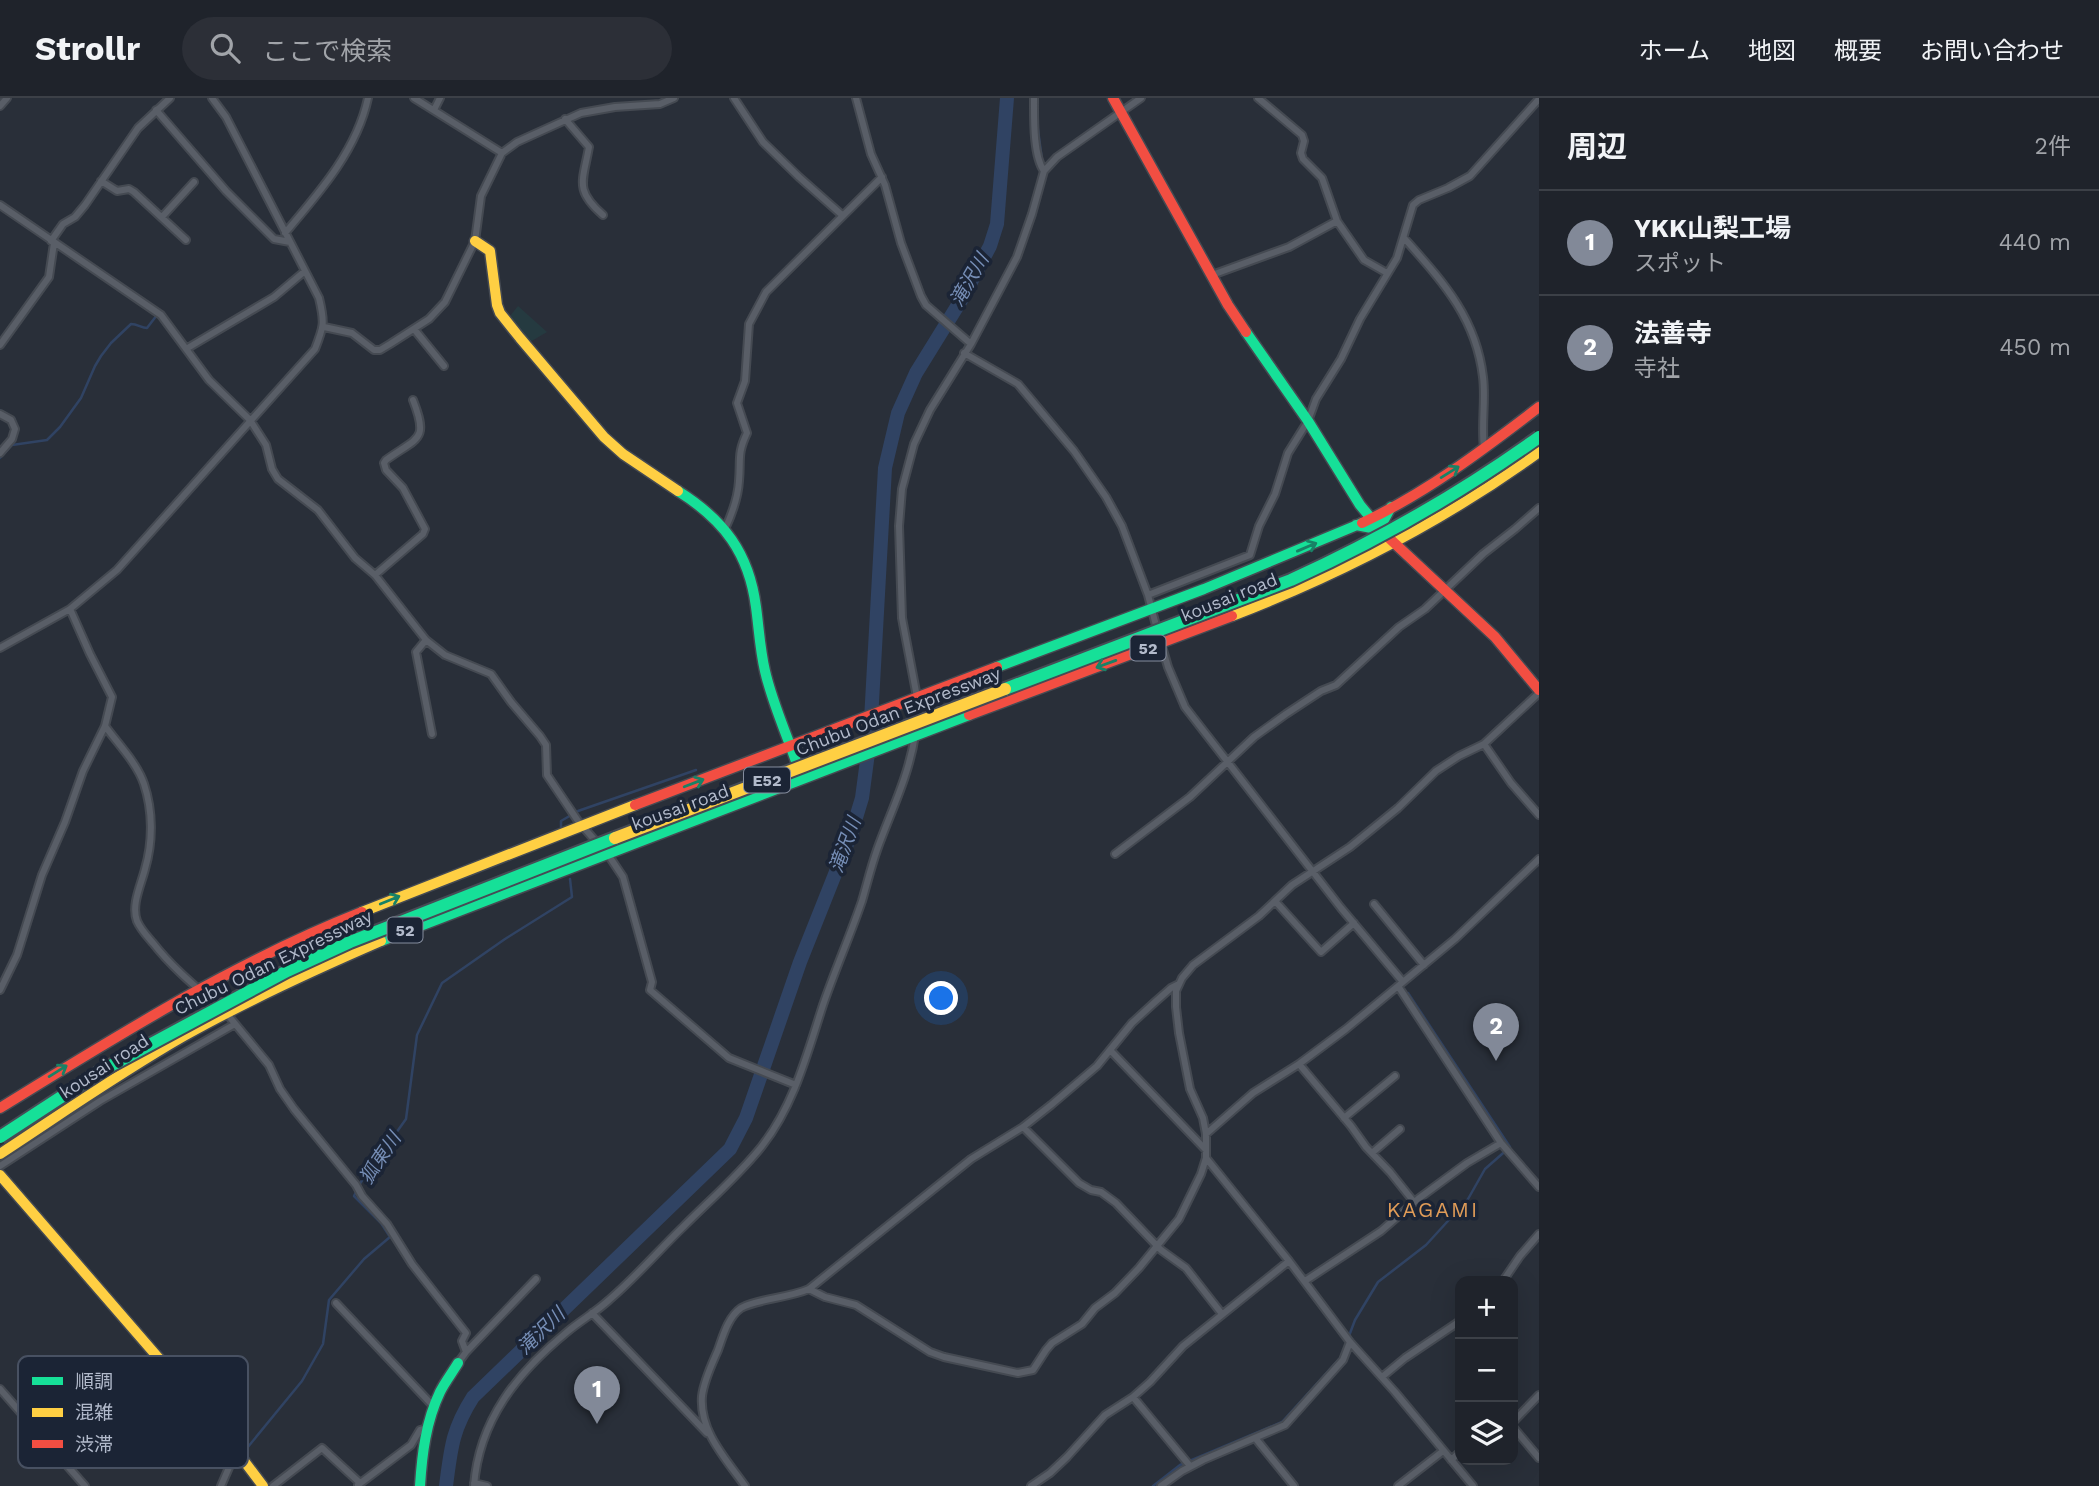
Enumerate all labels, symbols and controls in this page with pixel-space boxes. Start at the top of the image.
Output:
search box [182,17,672,80]
text: Strollr [35,29,140,68]
icon: search [206,29,244,67]
text: ここで検索 [262,36,392,66]
text: ホーム [1639,37,1710,65]
text: 地図 [1748,37,1796,65]
text: 概要 [1834,37,1882,65]
text: お問い合わせ [1920,37,2064,65]
text: 周辺 [1567,129,1627,164]
text: 2件 [2035,133,2071,160]
text: YKK山梨工場 [1634,213,1791,243]
text: 1 [1585,229,1595,256]
text: 440 m [1999,229,2071,256]
water label: 滝沢川 [945,248,994,310]
text: スポット [1634,250,1726,277]
text: 法善寺 [1634,318,1712,348]
text: 2 [1583,334,1597,361]
text: 450 m [1999,334,2071,361]
text: 寺社 [1634,355,1680,382]
one-way arrow [1439,465,1459,479]
one-way arrow [1295,540,1317,553]
street label: kousai road [1178,568,1280,626]
road number: 52 [1130,636,1166,660]
one-way arrow [1095,658,1117,671]
street label: Chubu Odan Expressway [793,662,1004,760]
road number: E52 [744,768,790,792]
one-way arrow [682,775,704,788]
street label: kousai road [629,780,731,834]
water label: 滝沢川 [824,812,866,876]
one-way arrow [379,893,400,906]
street label: Chubu Odan Expressway [171,905,376,1019]
road number: 52 [388,918,422,943]
your location [924,981,958,1015]
pin: 2 [1473,1003,1519,1061]
street label: kousai road [56,1029,152,1103]
one-way arrow [47,1064,67,1078]
water label: 狐東川 [355,1126,407,1188]
district label: KAGAMI [1387,1197,1479,1222]
map controls [1455,1276,1518,1465]
button: + [1455,1276,1518,1339]
water label: 滝沢川 [513,1302,571,1359]
button: − [1455,1339,1518,1402]
legend [18,1356,248,1468]
pin: 1 [574,1366,620,1424]
text: 順調 [75,1370,113,1393]
text: 混雑 [75,1401,113,1424]
button: layers [1455,1402,1518,1465]
text: 渋滞 [75,1433,113,1456]

